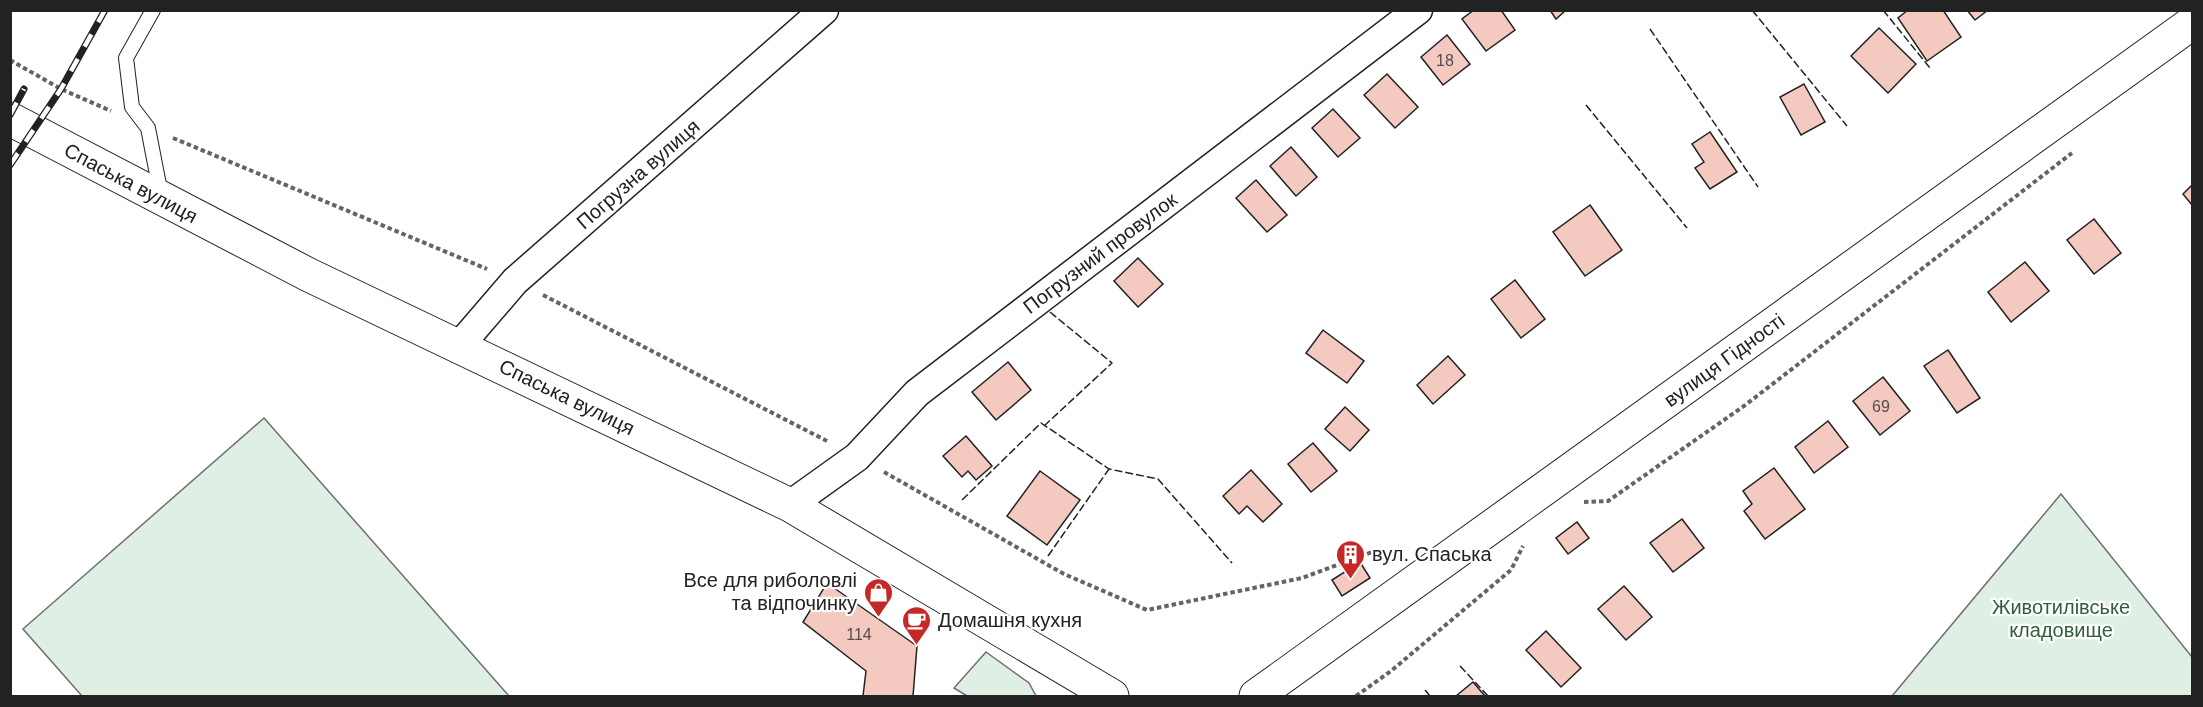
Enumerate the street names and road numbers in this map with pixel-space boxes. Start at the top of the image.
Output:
street label: Погрузна вулиця [572,115,704,233]
street label: Спаська вулиця [61,139,201,227]
street label: Погрузний провулок [1019,188,1181,318]
street label: вулиця Гідності [1660,309,1788,411]
street label: Спаська вулиця [496,355,638,439]

